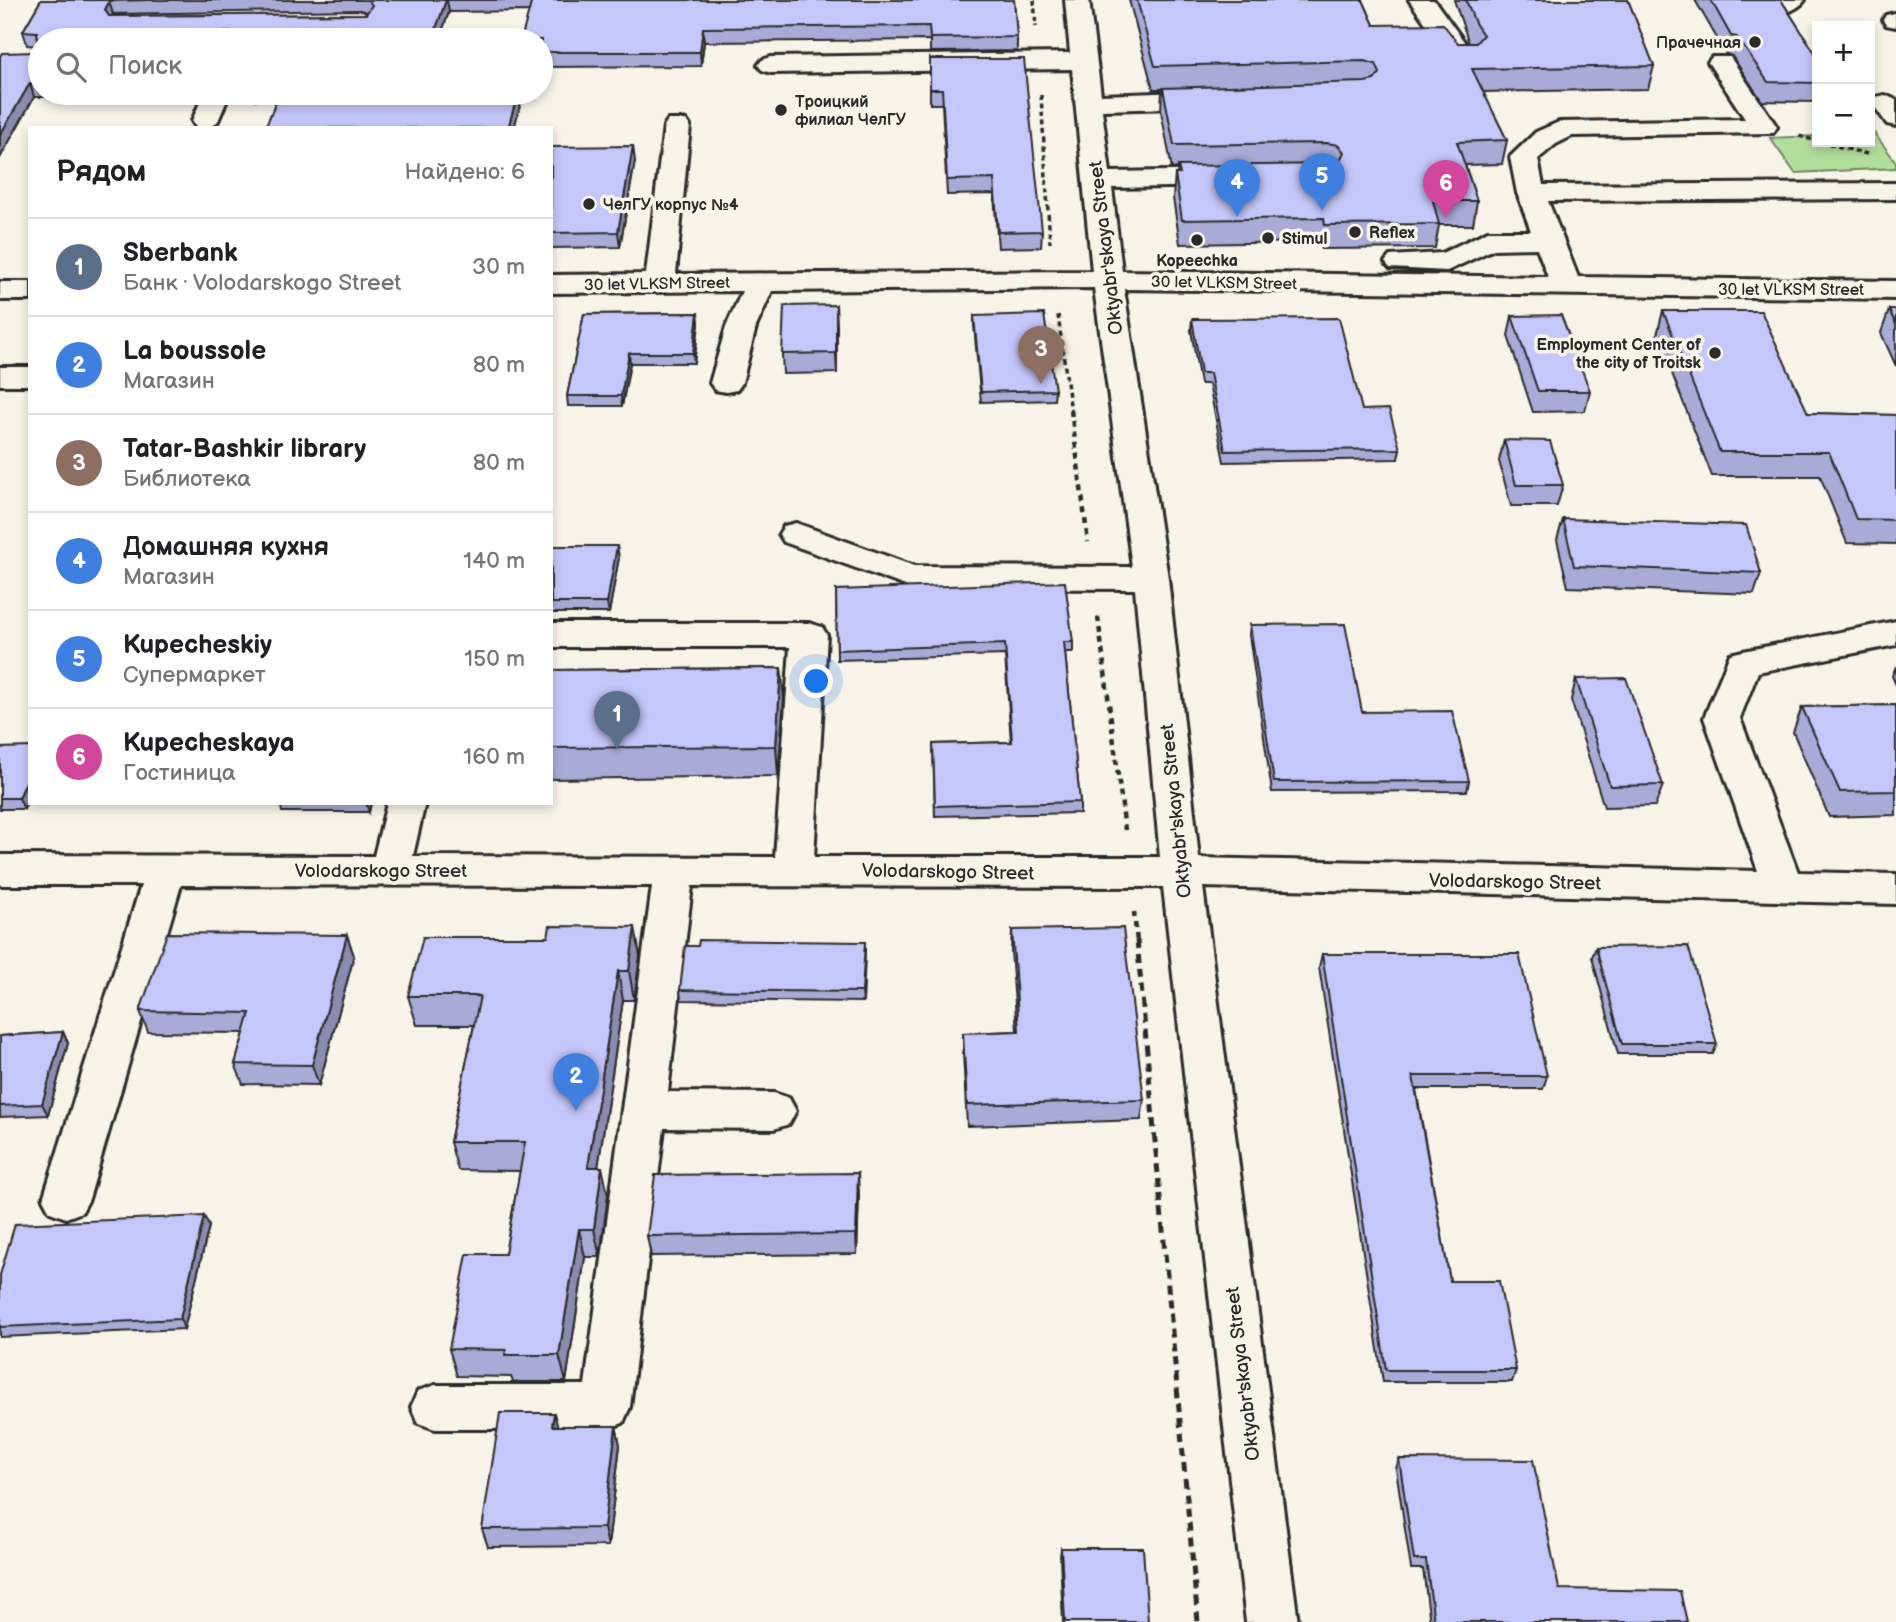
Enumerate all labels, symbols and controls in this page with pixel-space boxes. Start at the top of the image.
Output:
map controls [1812,21,1875,147]
button: + [1812,21,1875,84]
search box [28,28,553,105]
place label: Прачечная [1656,34,1741,53]
marker: Прачечная [1747,34,1763,50]
icon: search [52,48,90,86]
text: Поиск [108,51,182,82]
button: − [1812,84,1875,147]
place label: Троицкий филиал ЧелГУ [795,93,906,130]
marker: Троицкий филиал ЧелГУ [773,102,789,118]
pin: 5 [1299,153,1345,211]
text: Рядом [56,154,146,190]
text: Найдено: 6 [404,158,525,186]
street label: Oktyabr'skaya Street [1084,159,1129,336]
pin: 4 [1214,159,1260,217]
pin: 6 [1423,160,1469,218]
marker: ЧелГУ корпус №4 [581,196,597,212]
place label: ЧелГУ корпус №4 [603,196,739,215]
marker: Reflex [1347,224,1363,240]
place label: Reflex [1369,224,1415,243]
marker: Stimul [1260,230,1276,246]
place label: Stimul [1282,230,1328,249]
marker: Kopeechka [1189,232,1205,248]
text: Sberbank [123,238,238,269]
place label: Kopeechka [1156,252,1238,271]
text: 1 [74,253,84,281]
text: 30 m [472,253,525,281]
text: Банк · Volodarskogo Street [123,269,401,297]
street label: 30 let VLKSM Street [1151,273,1297,294]
street label: 30 let VLKSM Street [584,274,730,295]
street label: 30 let VLKSM Street [1718,281,1864,300]
pin: 3 [1018,326,1064,384]
text: La boussole [123,336,266,367]
place label: Employment Center of the city of Troitsk [1536,336,1702,373]
marker: Employment Center of the city of Troitsk [1707,345,1723,361]
text: 2 [72,351,86,379]
text: 80 m [473,351,525,379]
text: Магазин [123,367,215,395]
text: Tatar-Bashkir library [123,434,366,465]
text: 3 [72,449,86,477]
text: 80 m [473,449,525,477]
text: Библиотека [123,465,251,493]
text: Домашняя кухня [123,532,329,563]
text: 4 [72,547,86,575]
text: 140 m [463,547,525,575]
text: Магазин [123,563,215,591]
text: Kupecheskiy [123,630,272,661]
text: 5 [72,645,86,673]
text: 150 m [464,645,525,673]
text: Супермаркет [123,661,266,689]
your location [799,664,833,698]
pin: 1 [594,691,640,749]
street label: Oktyabr'skaya Street [1156,722,1197,899]
text: Kupecheskaya [123,728,295,759]
text: 6 [72,743,86,771]
text: 160 m [463,743,525,771]
text: Гостиница [123,759,236,787]
street label: Volodarskogo Street [862,859,1034,886]
street label: Volodarskogo Street [295,860,467,883]
street label: Volodarskogo Street [1429,869,1601,896]
pin: 2 [553,1053,599,1111]
street label: Oktyabr'skaya Street [1221,1285,1266,1462]

